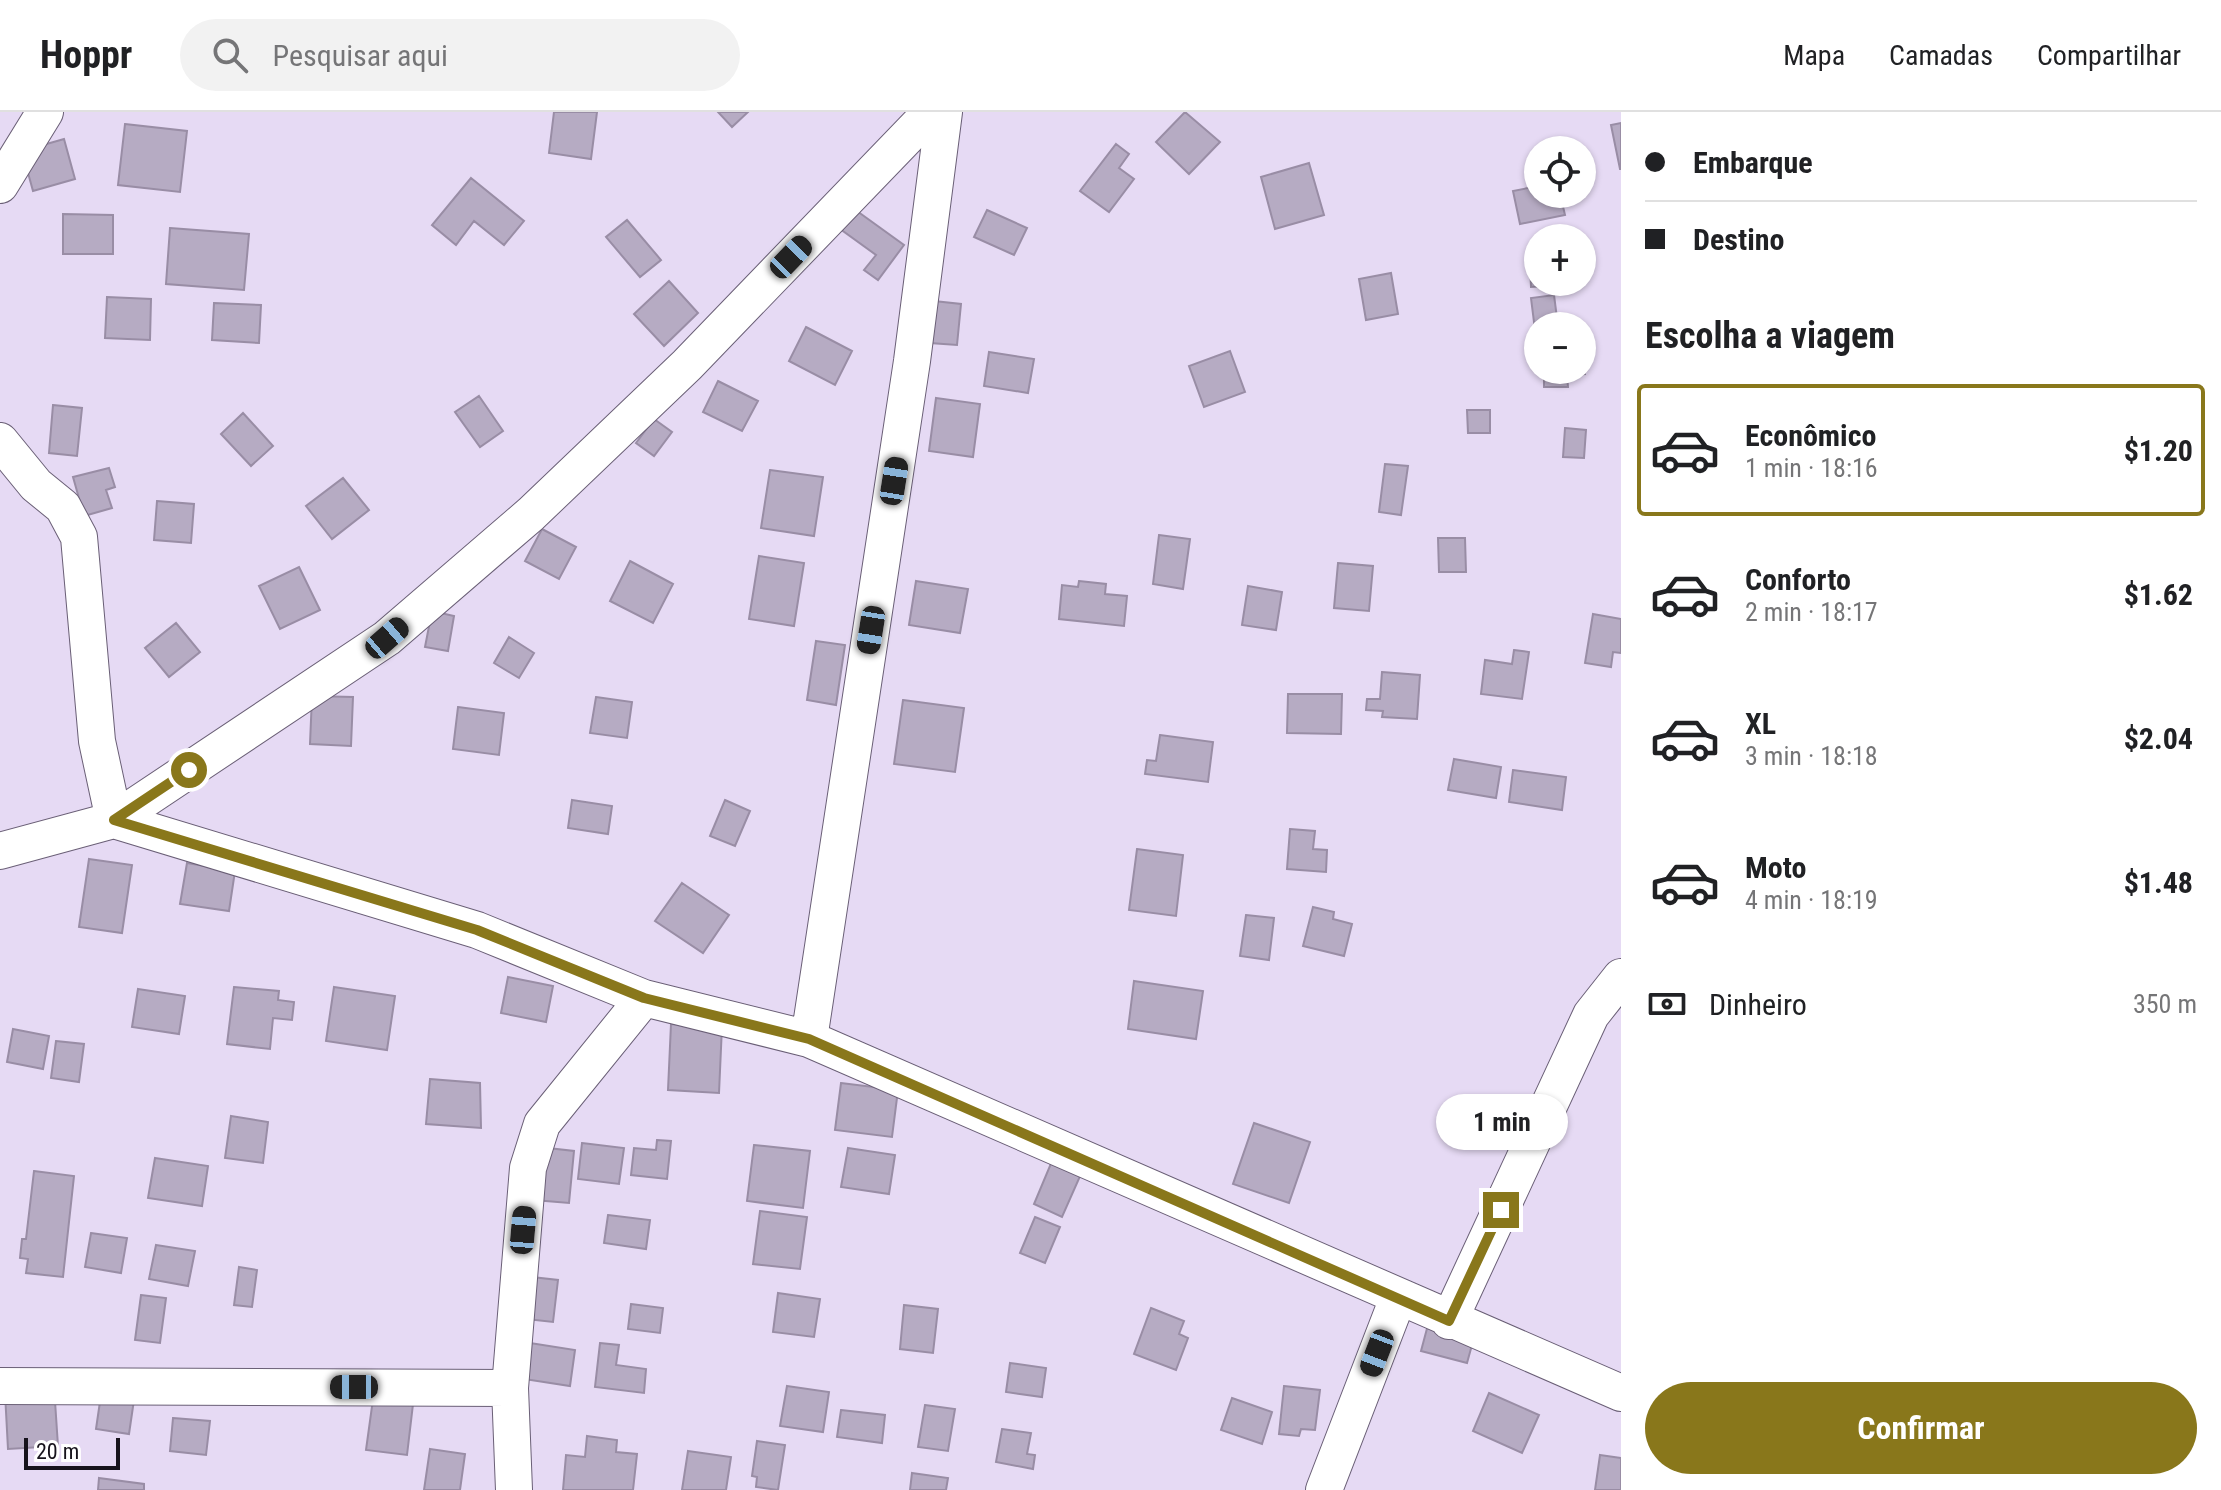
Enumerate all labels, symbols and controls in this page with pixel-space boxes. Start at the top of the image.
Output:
search box [180,19,740,91]
text: Hoppr [40,33,132,77]
icon: search [208,33,252,77]
text: Pesquisar aqui [272,38,448,73]
text: Mapa [1783,39,1845,72]
text: Camadas [1889,39,1993,72]
text: Compartilhar [2037,39,2181,72]
map controls [1524,136,1596,384]
button: locate [1524,136,1596,208]
text: Embarque [1693,145,1813,180]
text: Destino [1693,222,1784,257]
button: + [1524,224,1596,296]
car [766,231,816,283]
button: − [1524,312,1596,384]
text: Escolha a viagem [1645,315,1895,357]
icon: car [1649,414,1721,486]
text: Econômico [1745,418,1876,453]
text: $1.20 [2124,433,2193,468]
text: 1 min · 18:16 [1745,453,1878,483]
car [878,455,910,507]
icon: car [1649,558,1721,630]
text: Conforto [1745,562,1851,597]
text: $1.62 [2124,577,2193,612]
text: 2 min · 18:17 [1745,597,1878,627]
car [855,604,887,656]
car [361,613,413,663]
icon: car [1649,702,1721,774]
text: XL [1745,706,1776,741]
text: $2.04 [2124,721,2193,756]
text: 3 min · 18:18 [1745,741,1878,771]
route start [171,752,207,788]
icon: car [1649,846,1721,918]
text: Moto [1745,850,1806,885]
text: $1.48 [2124,865,2193,900]
text: 4 min · 18:19 [1745,885,1878,915]
icon: cash [1645,982,1689,1026]
text: Dinheiro [1709,987,1807,1022]
text: 350 m [2133,989,2197,1019]
callout: 1 min [1435,1094,1567,1150]
text: 1 min [1473,1107,1531,1137]
route end [1483,1192,1519,1228]
car [509,1205,537,1255]
car [1357,1326,1397,1380]
car [330,1375,378,1399]
button: Confirmar [1645,1382,2197,1474]
scale bar [24,1434,120,1470]
text: 20 m [36,1439,79,1464]

